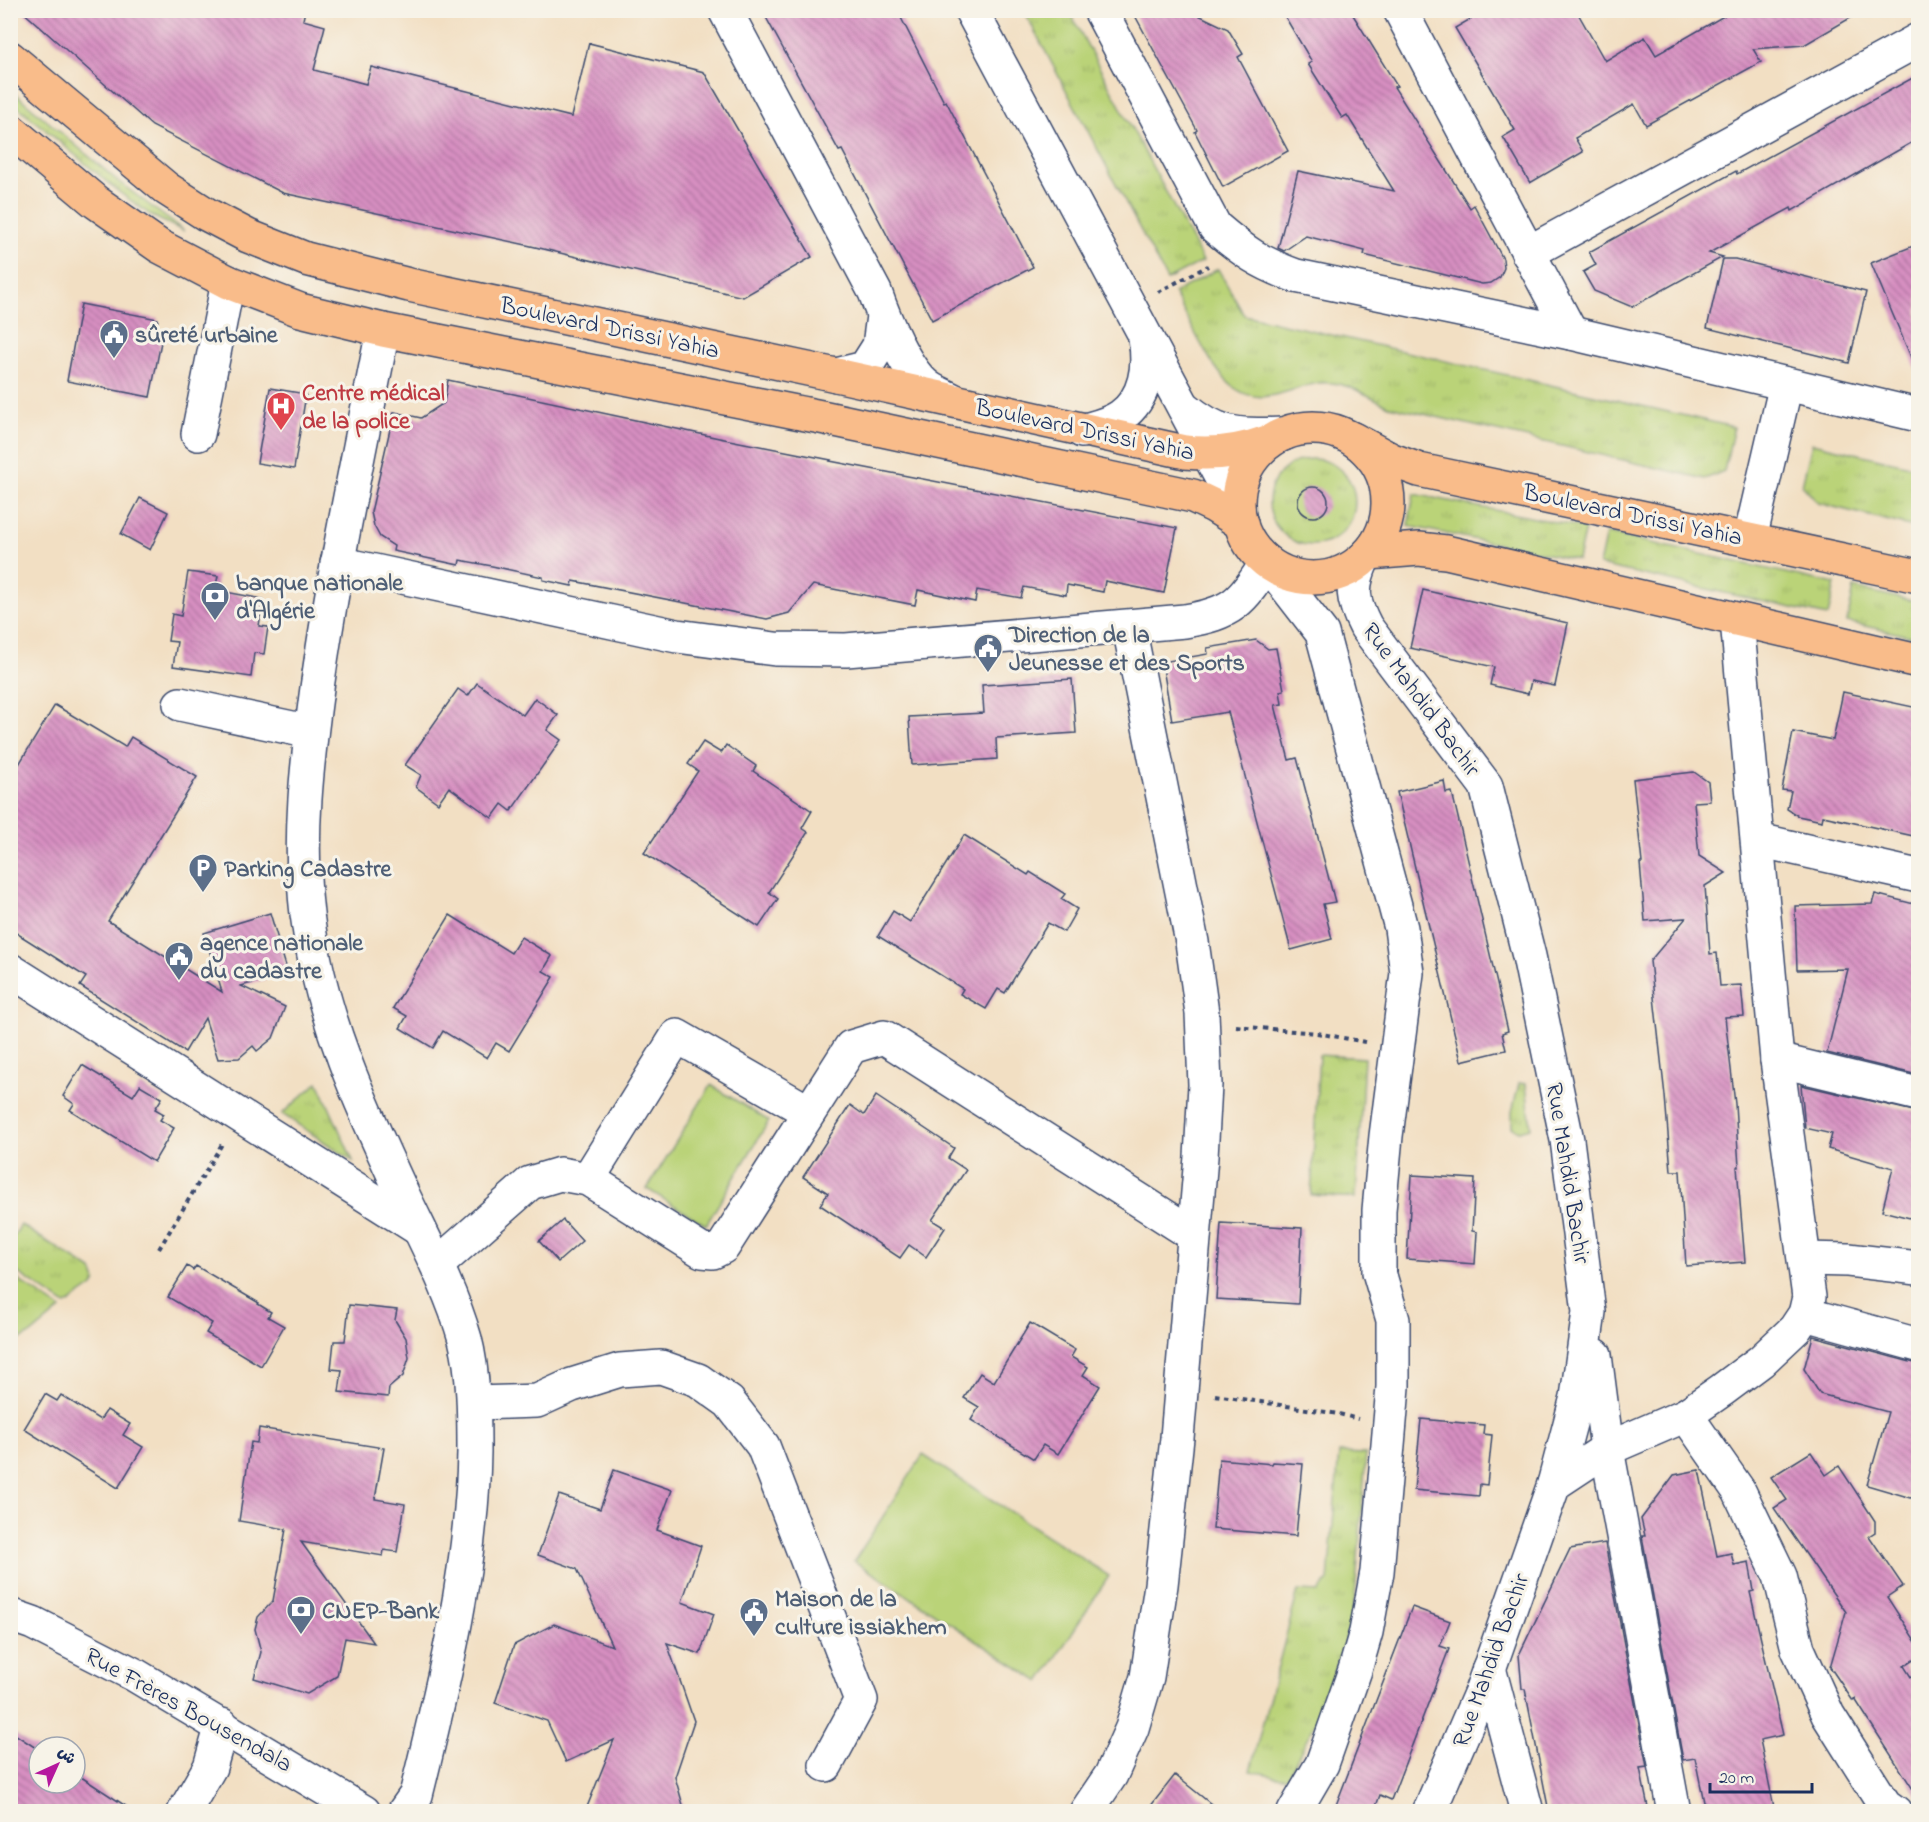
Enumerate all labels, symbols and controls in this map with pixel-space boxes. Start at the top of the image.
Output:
street label: Boulevard Drissi Yahia [496,289,722,370]
public building icon: sûreté urbaine [98,318,130,360]
place label: sûreté urbaine [135,319,279,354]
place label: Centre médical de la police [302,377,445,440]
hospital icon: Centre médical de la police [265,390,297,432]
street label: Boulevard Drissi Yahia [971,391,1197,472]
street label: Boulevard Drissi Yahia [1519,476,1745,557]
place label: banque nationale d'Algérie [236,567,404,631]
bank icon: banque nationale d'Algérie [199,580,231,622]
street label: Rue Mahdid Bachir [1352,616,1488,785]
place label: Direction de la Jeunesse et des Sports [1008,619,1245,682]
public building icon: Direction de la Jeunesse et des Sports [972,632,1004,674]
parking icon: Parking Cadastre [187,852,219,894]
place label: Parking Cadastre [224,853,393,889]
place label: agence nationale du cadastre [200,927,364,990]
public building icon: agence nationale du cadastre [163,940,195,982]
street label: Rue Mahdid Bachir [1535,1080,1598,1267]
street label: Rue Mahdid Bachir [1445,1568,1540,1753]
place label: Maison de la culture issiakhem [775,1583,947,1646]
bank icon: CNEP-Bank [285,1594,317,1636]
place label: CNEP-Bank [322,1595,439,1630]
public building icon: Maison de la culture issiakhem [738,1596,770,1638]
street label: Rue Frères Bousendala [78,1640,298,1783]
north arrow [27,1735,87,1795]
text: ش [51,1741,81,1771]
scale bar [1710,1756,1812,1794]
text: 20 m [1719,1766,1754,1792]

